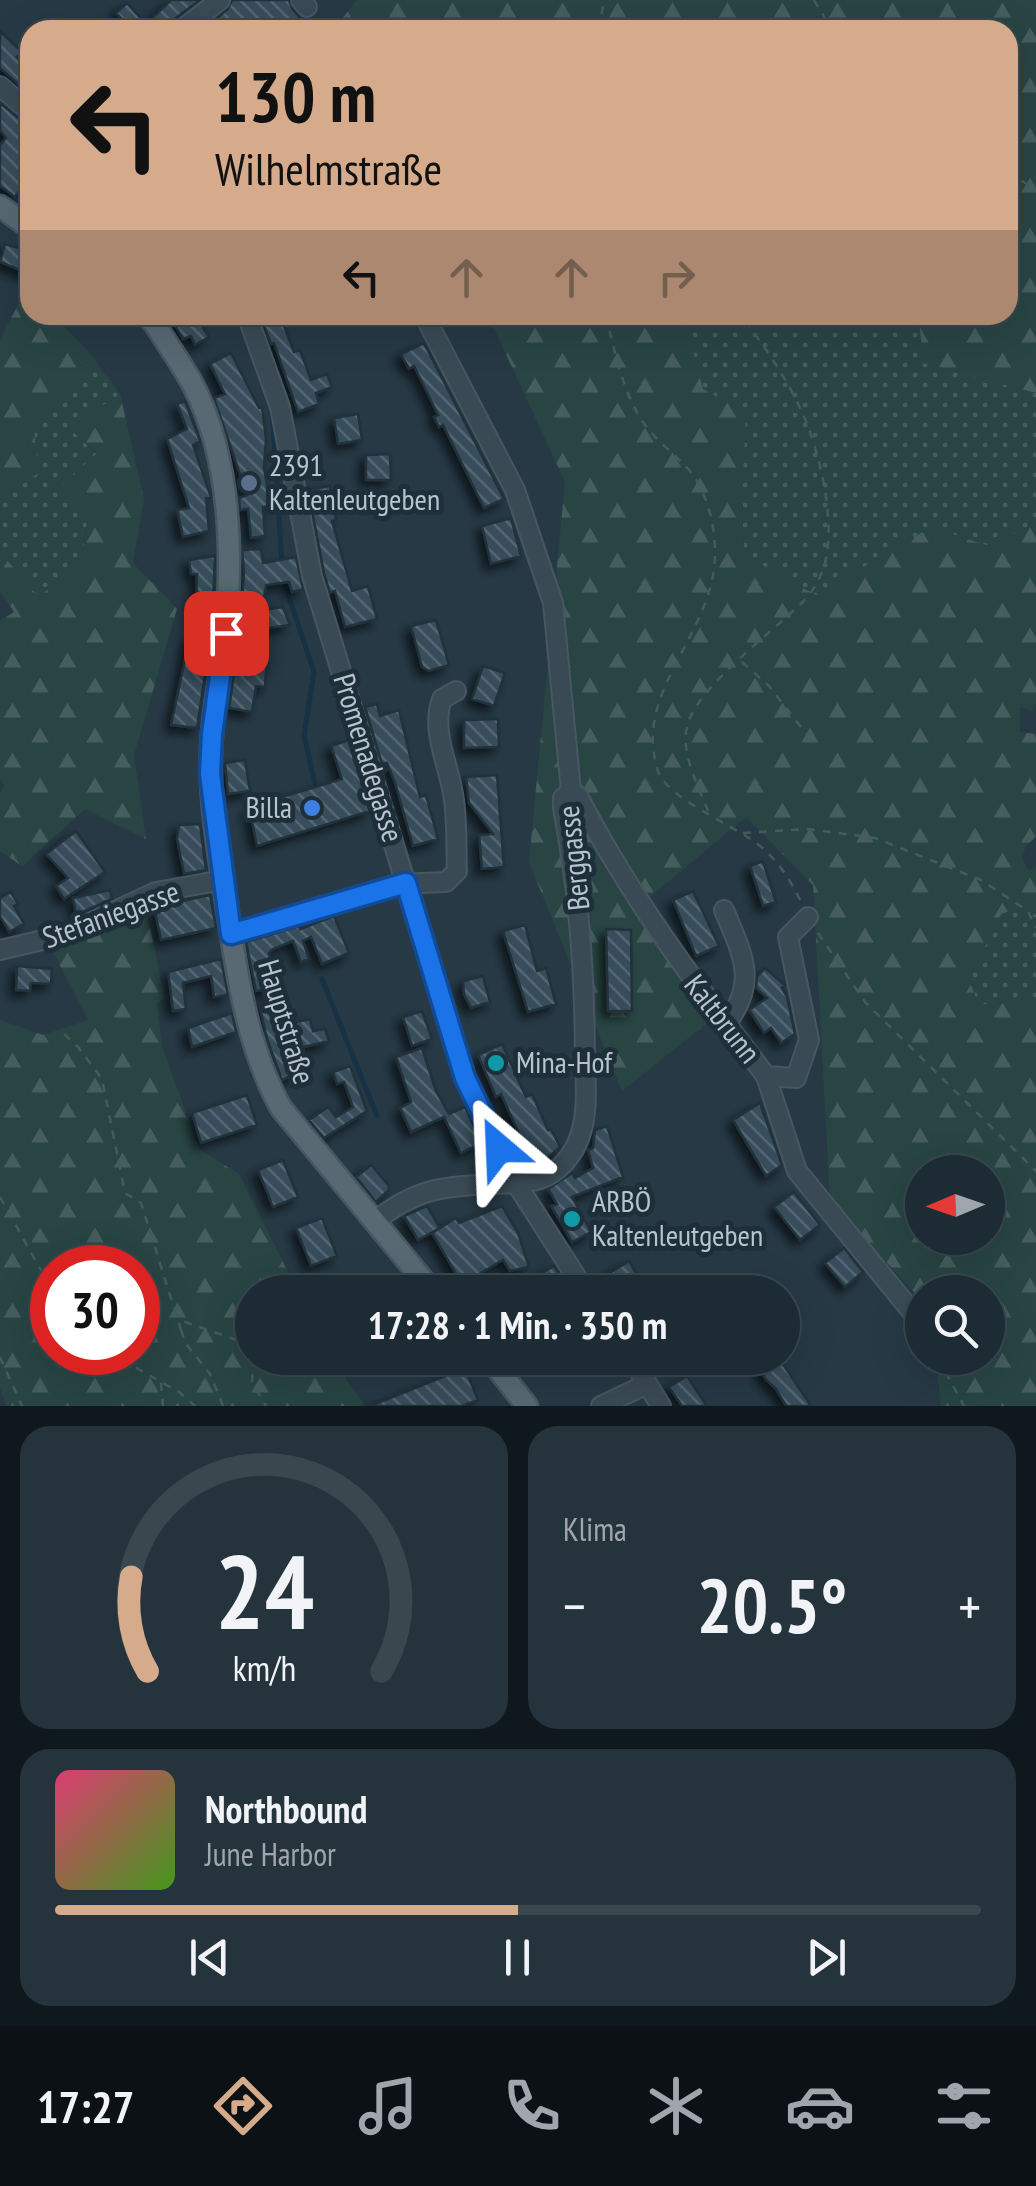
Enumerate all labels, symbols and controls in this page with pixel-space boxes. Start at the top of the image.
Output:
text: 130 m [215,51,376,141]
icon: left [50,60,180,190]
text: Wilhelmstraße [215,139,442,197]
icon: left [334,250,389,305]
icon: ahead [439,250,494,305]
icon: ahead [544,250,599,305]
icon: right [649,250,704,305]
place label: 2391 Kaltenleutgeben [269,445,440,518]
marker: 2391 Kaltenleutgeben [238,472,260,494]
pin [184,591,269,676]
icon: arrive [199,606,254,661]
street label: Promenadegasse [325,669,413,846]
place label: Billa [245,787,292,826]
marker: Billa [301,797,323,819]
street label: Berggasse [548,804,597,913]
street label: Stefaniegasse [37,871,184,956]
street label: Hauptstraße [250,955,325,1088]
street label: Kaltbrunn [676,966,770,1070]
place label: Mina-Hof [516,1042,613,1081]
marker: Mina-Hof [485,1052,507,1074]
position arrow [447,1096,551,1200]
north arrow [905,1155,1005,1255]
map controls [905,1155,1005,1375]
place label: ARBÖ Kaltenleutgeben [592,1181,763,1254]
marker: ARBÖ Kaltenleutgeben [561,1208,583,1230]
speed limit sign: 30 [30,1245,160,1375]
button: search [905,1275,1005,1375]
text: 17:28 · 1 Min. · 350 m [368,1300,667,1349]
text: Klima [563,1508,627,1550]
text: 24 [214,1523,314,1658]
text: 20.5° [697,1557,847,1654]
text: − [563,1570,586,1641]
text: + [958,1570,981,1641]
text: km/h [232,1645,296,1691]
text: Northbound [205,1784,367,1833]
text: June Harbor [205,1833,336,1875]
icon: previous [182,1930,237,1985]
icon: pause [490,1930,545,1985]
icon: next [799,1930,854,1985]
icon: directions [208,2071,278,2141]
icon: music [353,2071,423,2141]
icon: phone [497,2071,567,2141]
icon: climate [641,2071,711,2141]
icon: car [785,2071,855,2141]
icon: filters [929,2071,999,2141]
text: 17:27 [37,2077,134,2135]

